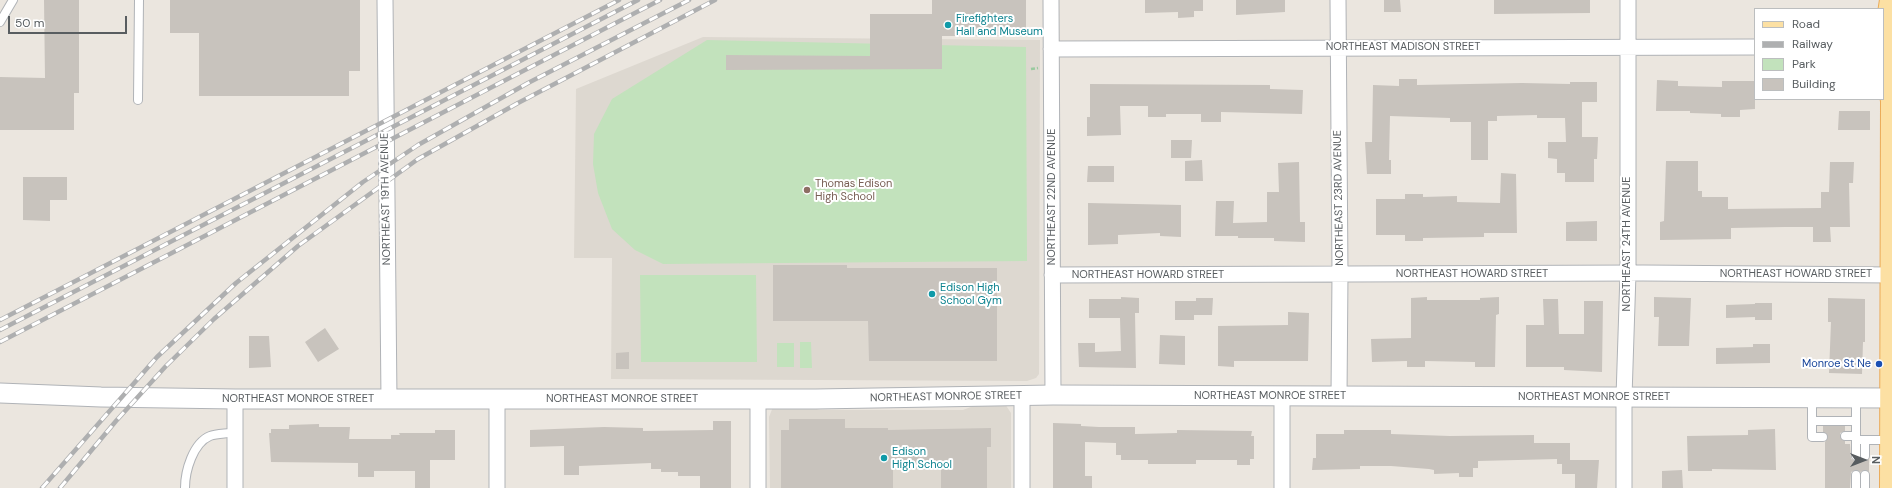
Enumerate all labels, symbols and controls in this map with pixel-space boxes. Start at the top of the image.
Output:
scale bar [10,8,129,34]
legend [1754,8,1884,100]
place label: Firefighters Hall and Museum [956,12,1043,38]
text: 50 m [15,15,44,31]
text: Road [1792,16,1820,32]
marker: Firefighters Hall and Museum [943,20,953,30]
text: Railway [1792,36,1833,52]
street label: NORTHEAST MADISON STREET [1326,40,1480,54]
text: Park [1792,56,1816,72]
text: Building [1792,76,1836,92]
street label: NORTHEAST 22ND AVENUE [1045,129,1059,265]
street label: NORTHEAST 23RD AVENUE [1331,130,1347,266]
street label: NORTHEAST 19TH AVENUE [378,133,394,265]
place label: Thomas Edison High School [815,177,892,203]
street label: NORTHEAST 24TH AVENUE [1620,177,1634,311]
marker: Thomas Edison High School [802,185,812,195]
street label: NORTHEAST HOWARD STREET [1396,267,1548,281]
street label: NORTHEAST HOWARD STREET [1720,267,1872,281]
street label: NORTHEAST HOWARD STREET [1072,268,1224,282]
place label: Edison High School Gym [940,281,1002,307]
marker: Edison High School Gym [927,289,937,299]
place label: Monroe St Ne [1802,357,1871,371]
marker: Monroe St Ne [1874,359,1884,369]
street label: NORTHEAST MONROE STREET [870,389,1022,405]
street label: NORTHEAST MONROE STREET [1194,389,1346,403]
street label: NORTHEAST MONROE STREET [1518,390,1670,404]
street label: NORTHEAST MONROE STREET [222,392,374,406]
street label: NORTHEAST MONROE STREET [546,392,698,406]
north arrow [1844,440,1884,480]
place label: Edison High School [892,445,952,471]
marker: Edison High School [879,453,889,463]
text: N [1869,456,1883,464]

